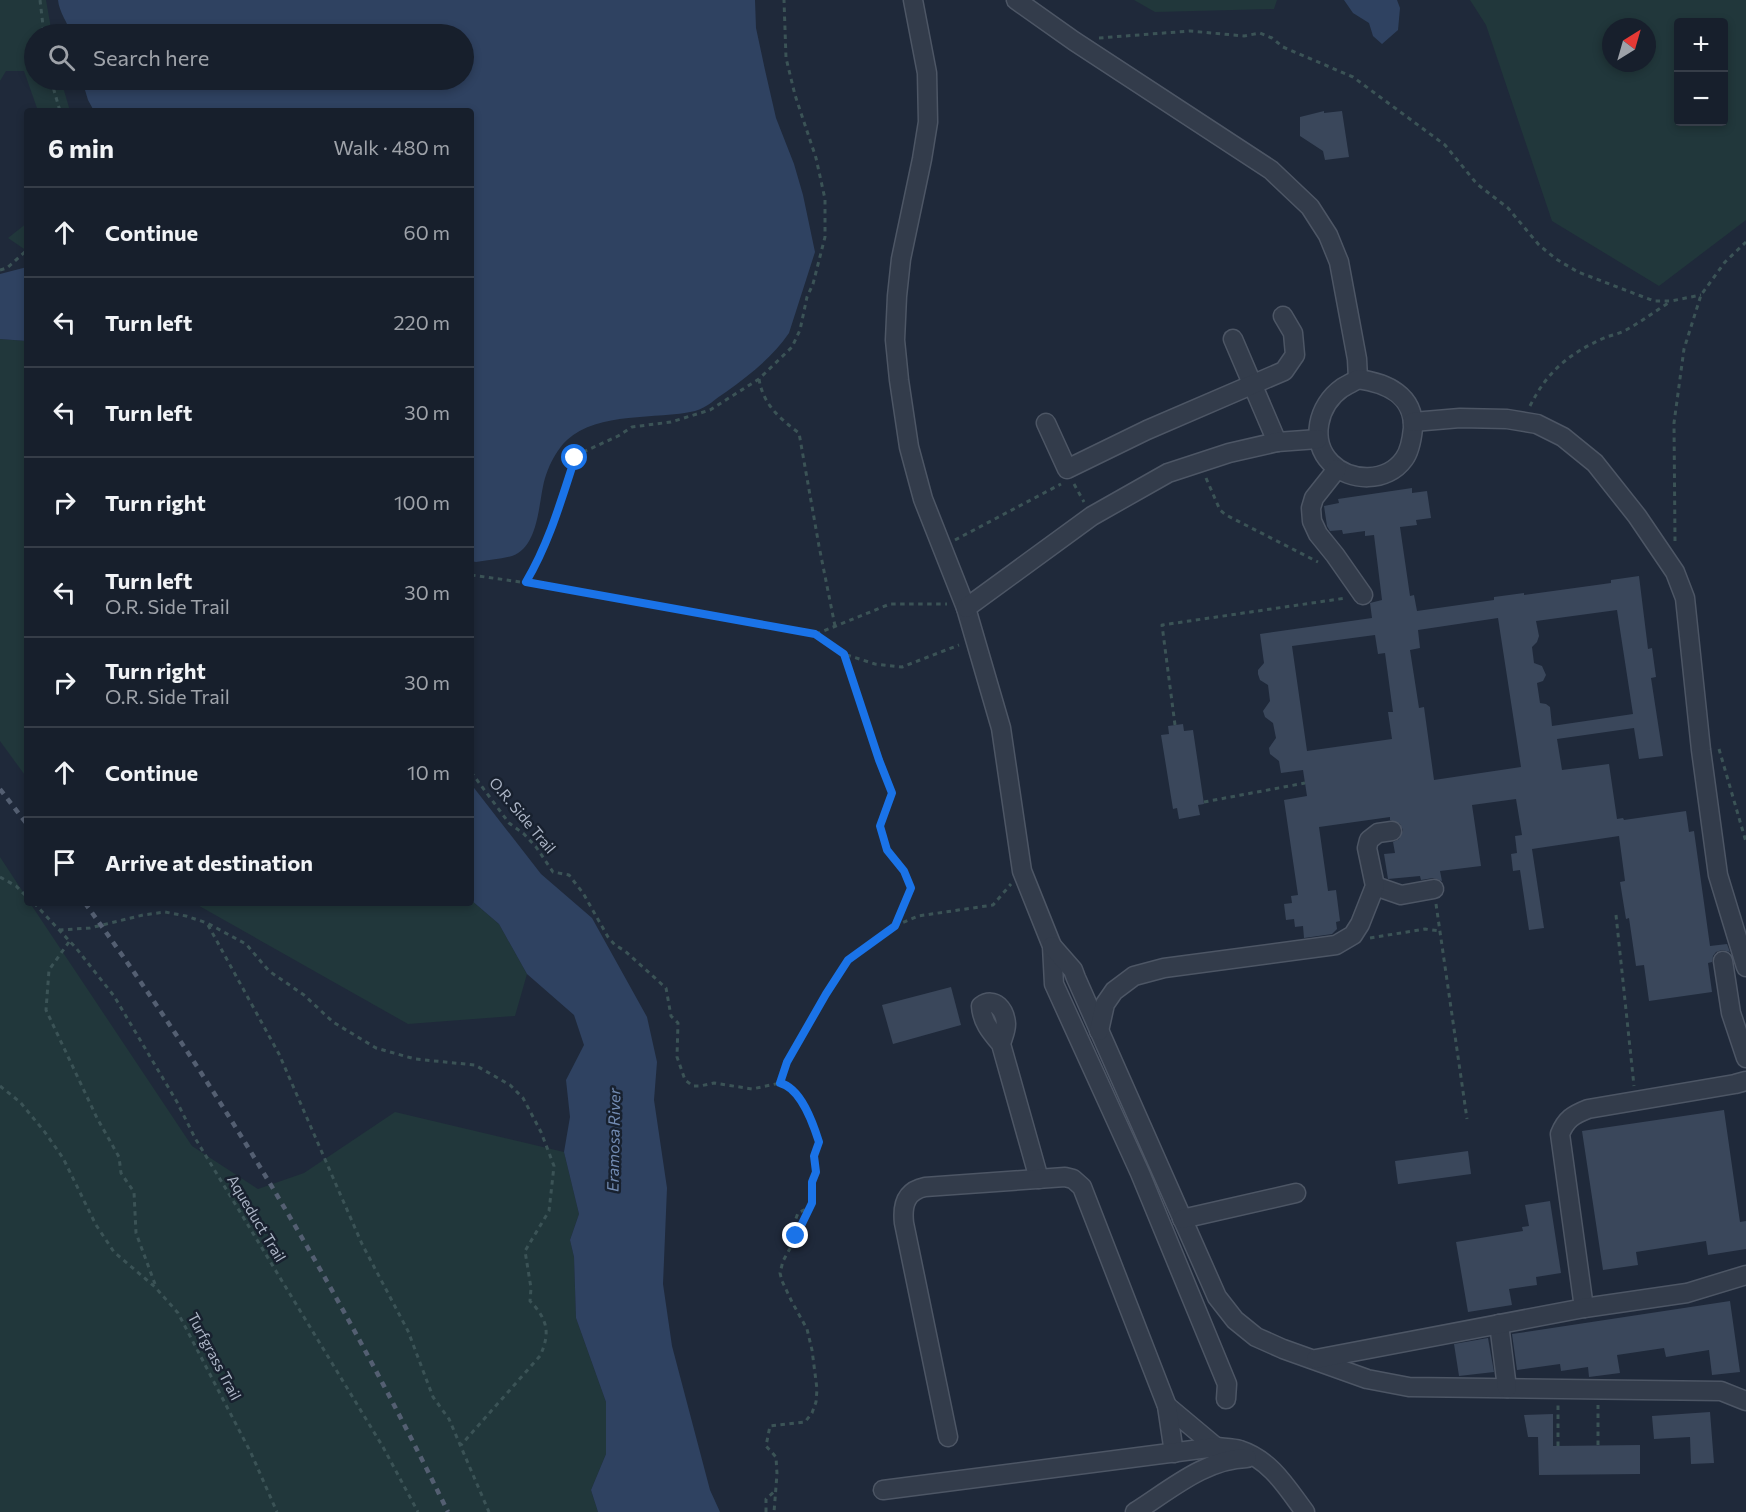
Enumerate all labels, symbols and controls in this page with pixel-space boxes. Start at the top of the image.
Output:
north arrow [1602,18,1656,72]
map controls [1674,18,1728,126]
button: + [1674,18,1728,72]
search box [24,24,474,90]
icon: search [45,41,78,74]
text: Search here [93,44,209,71]
button: − [1674,72,1728,126]
text: 6 min [48,132,114,163]
text: Walk · 480 m [333,135,450,159]
icon: ahead [48,216,81,249]
text: Continue [105,219,198,246]
text: 60 m [404,220,450,244]
icon: left [48,306,81,339]
text: Turn left [105,309,192,336]
text: 220 m [394,310,450,334]
icon: left [48,396,81,429]
text: Turn left [105,399,192,426]
text: 30 m [404,400,450,424]
route start [561,444,587,470]
icon: right [48,486,81,519]
text: Turn right [105,489,206,516]
text: 100 m [394,490,450,514]
text: Turn left [105,567,192,594]
icon: left [48,576,81,609]
text: 30 m [404,580,450,604]
text: O.R. Side Trail [105,594,230,618]
text: Turn right [105,657,206,684]
icon: right [48,666,81,699]
text: 30 m [404,670,450,694]
text: O.R. Side Trail [105,684,230,708]
icon: ahead [48,756,81,789]
text: Continue [105,759,198,786]
text: 10 m [407,760,450,784]
street label: O.R. Side Trail [486,773,560,857]
icon: arrive [48,846,81,879]
text: Arrive at destination [105,849,313,876]
water label: Eramosa River [603,1087,623,1192]
street label: Aqueduct Trail [224,1171,290,1265]
route end [782,1222,808,1248]
street label: Turfgrass Trail [184,1309,246,1403]

